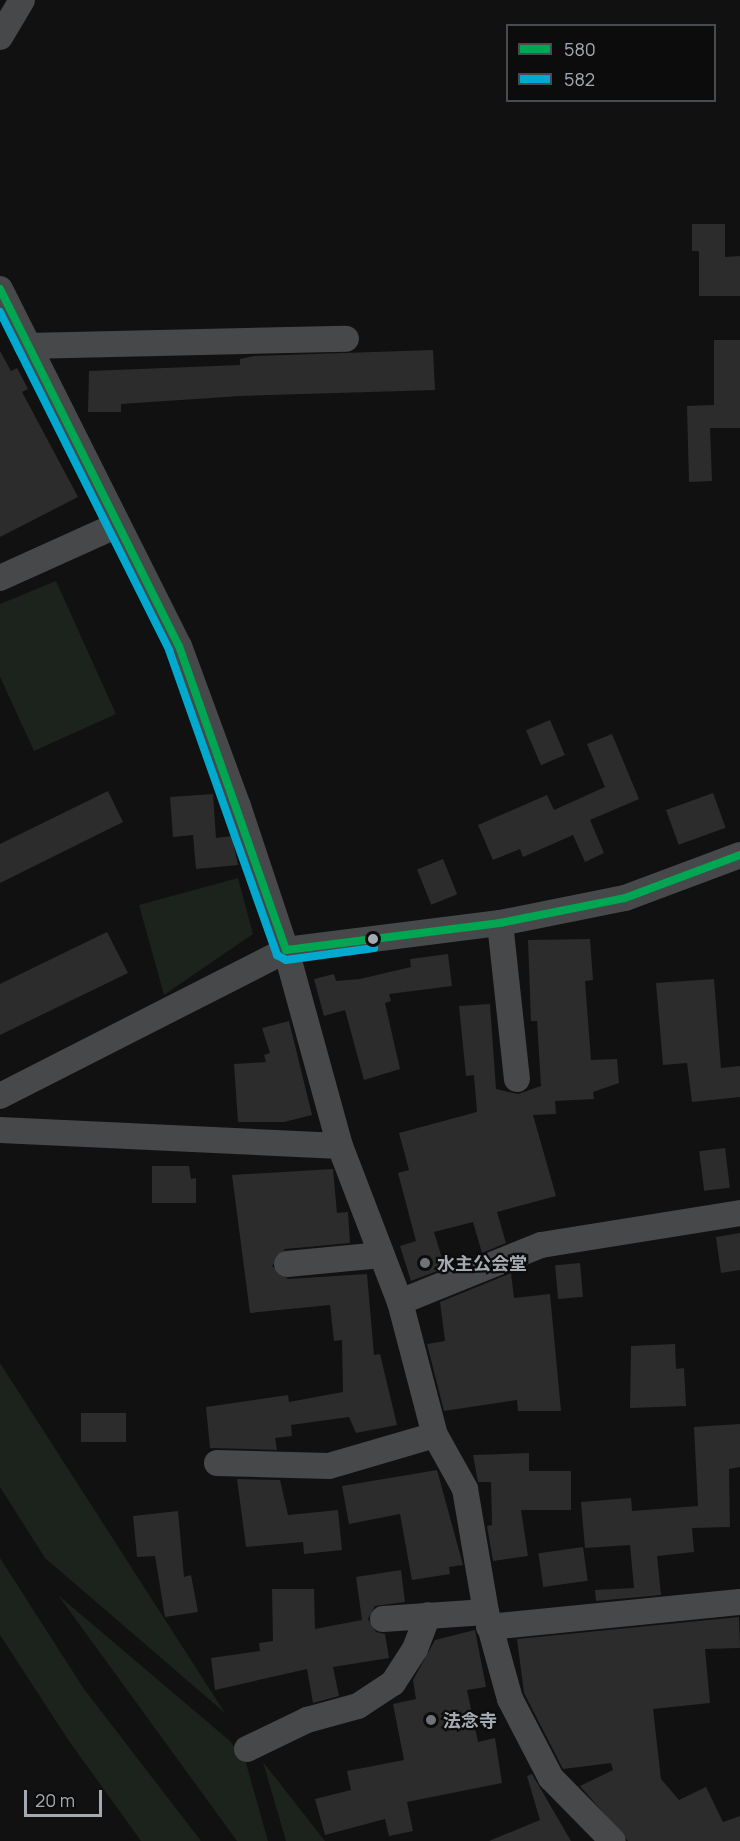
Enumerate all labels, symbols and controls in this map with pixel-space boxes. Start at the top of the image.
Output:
legend [506,24,716,102]
text: 580 [564,37,596,61]
text: 582 [564,67,595,91]
unlabelled marker [367,933,379,945]
place label: 水主公会堂 [437,1252,527,1274]
marker: 水主公会堂 [418,1256,432,1270]
place label: 法念寺 [443,1709,497,1731]
marker: 法念寺 [424,1713,438,1727]
scale bar [27,1778,105,1816]
text: 20 m [35,1788,75,1812]

